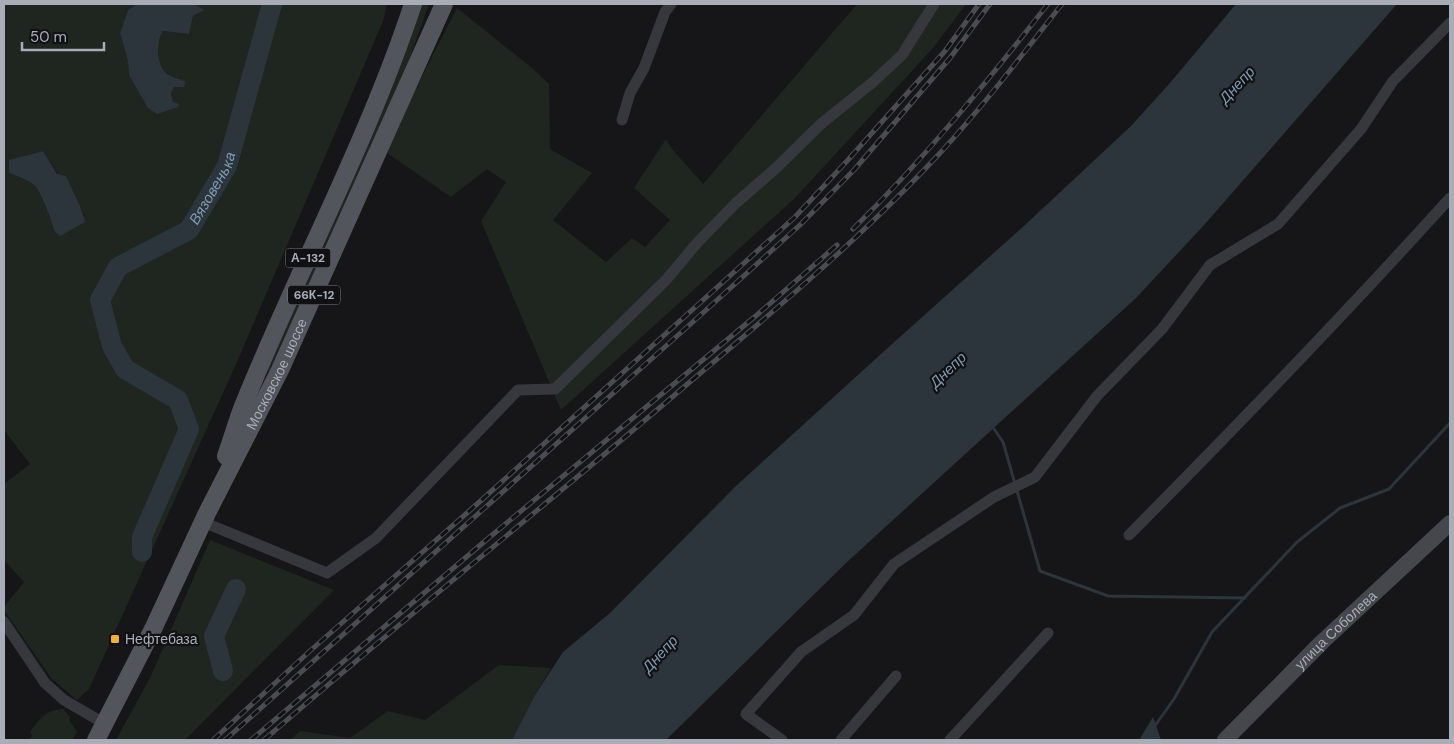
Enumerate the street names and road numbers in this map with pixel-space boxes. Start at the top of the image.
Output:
road number: А-132 [286,248,330,268]
road number: 66К-12 [288,286,340,304]
street label: Московское шоссе [242,316,311,433]
street label: улица Соболева [1291,587,1381,673]

